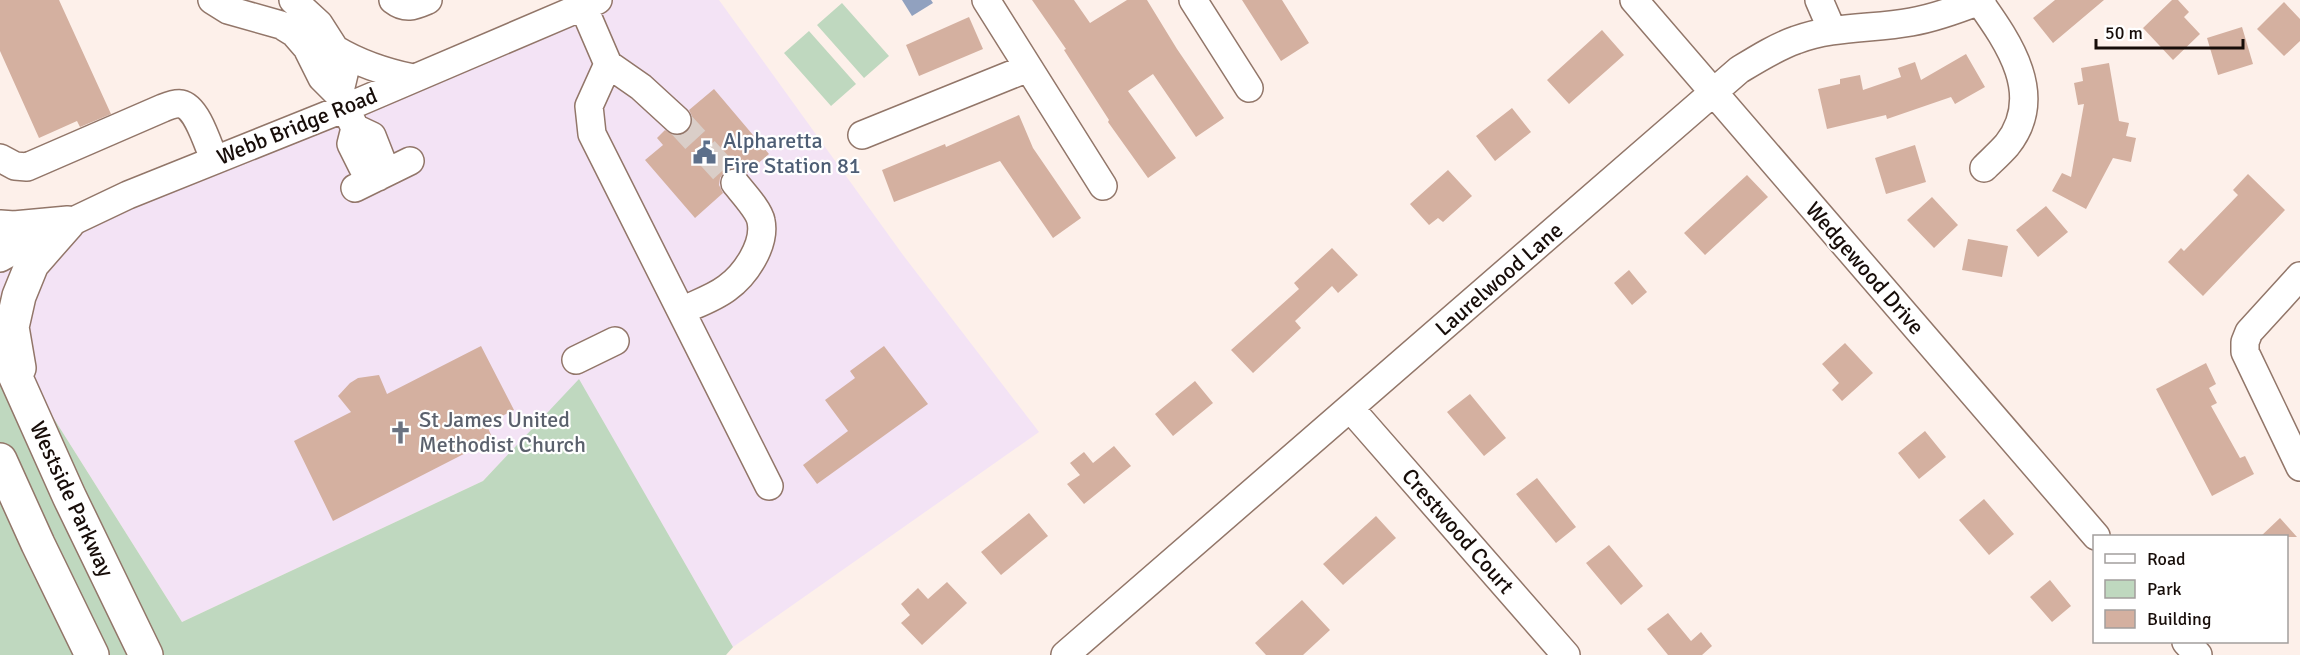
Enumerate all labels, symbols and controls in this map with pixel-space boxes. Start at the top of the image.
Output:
scale bar [2096,12,2243,50]
text: 50 m [2105,22,2143,44]
street label: Webb Bridge Road [213,82,381,170]
place label: Alpharetta Fire Station 81 [723,127,861,179]
public building icon: Alpharetta Fire Station 81 [692,140,718,166]
street label: Wedgewood Drive [1800,196,1930,340]
street label: Laurelwood Lane [1430,216,1568,342]
place label: St James United Methodist Church [419,406,586,458]
street label: Westside Parkway [24,417,120,582]
church icon: St James United Methodist Church [388,419,414,445]
street label: Crestwood Court [1396,463,1520,599]
legend [2093,535,2288,643]
text: Road [2147,548,2186,570]
text: Park [2147,578,2182,600]
text: Building [2147,608,2211,630]

